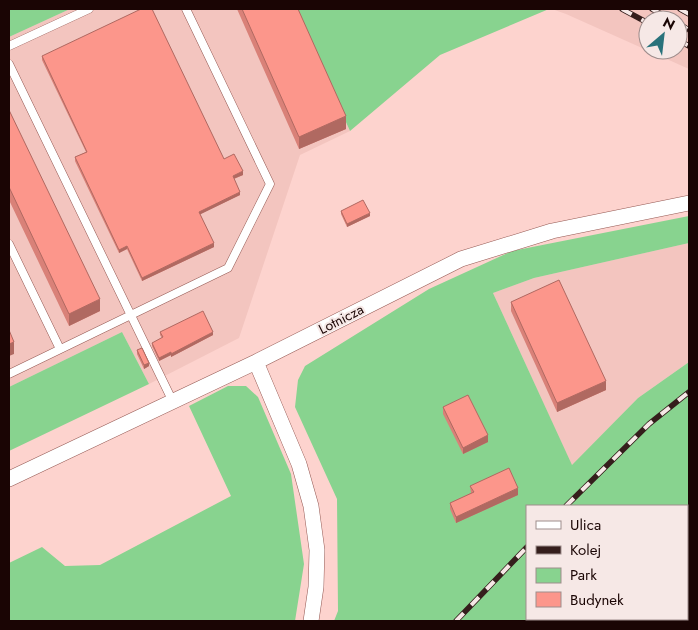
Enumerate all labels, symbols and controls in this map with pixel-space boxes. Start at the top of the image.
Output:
north arrow [638,10,688,60]
text: N [659,12,679,35]
street label: Lotnicza [315,299,367,339]
legend [526,505,688,620]
text: Ulica [570,514,601,536]
text: Kolej [570,539,601,561]
text: Park [570,564,597,586]
text: Budynek [570,589,624,611]

